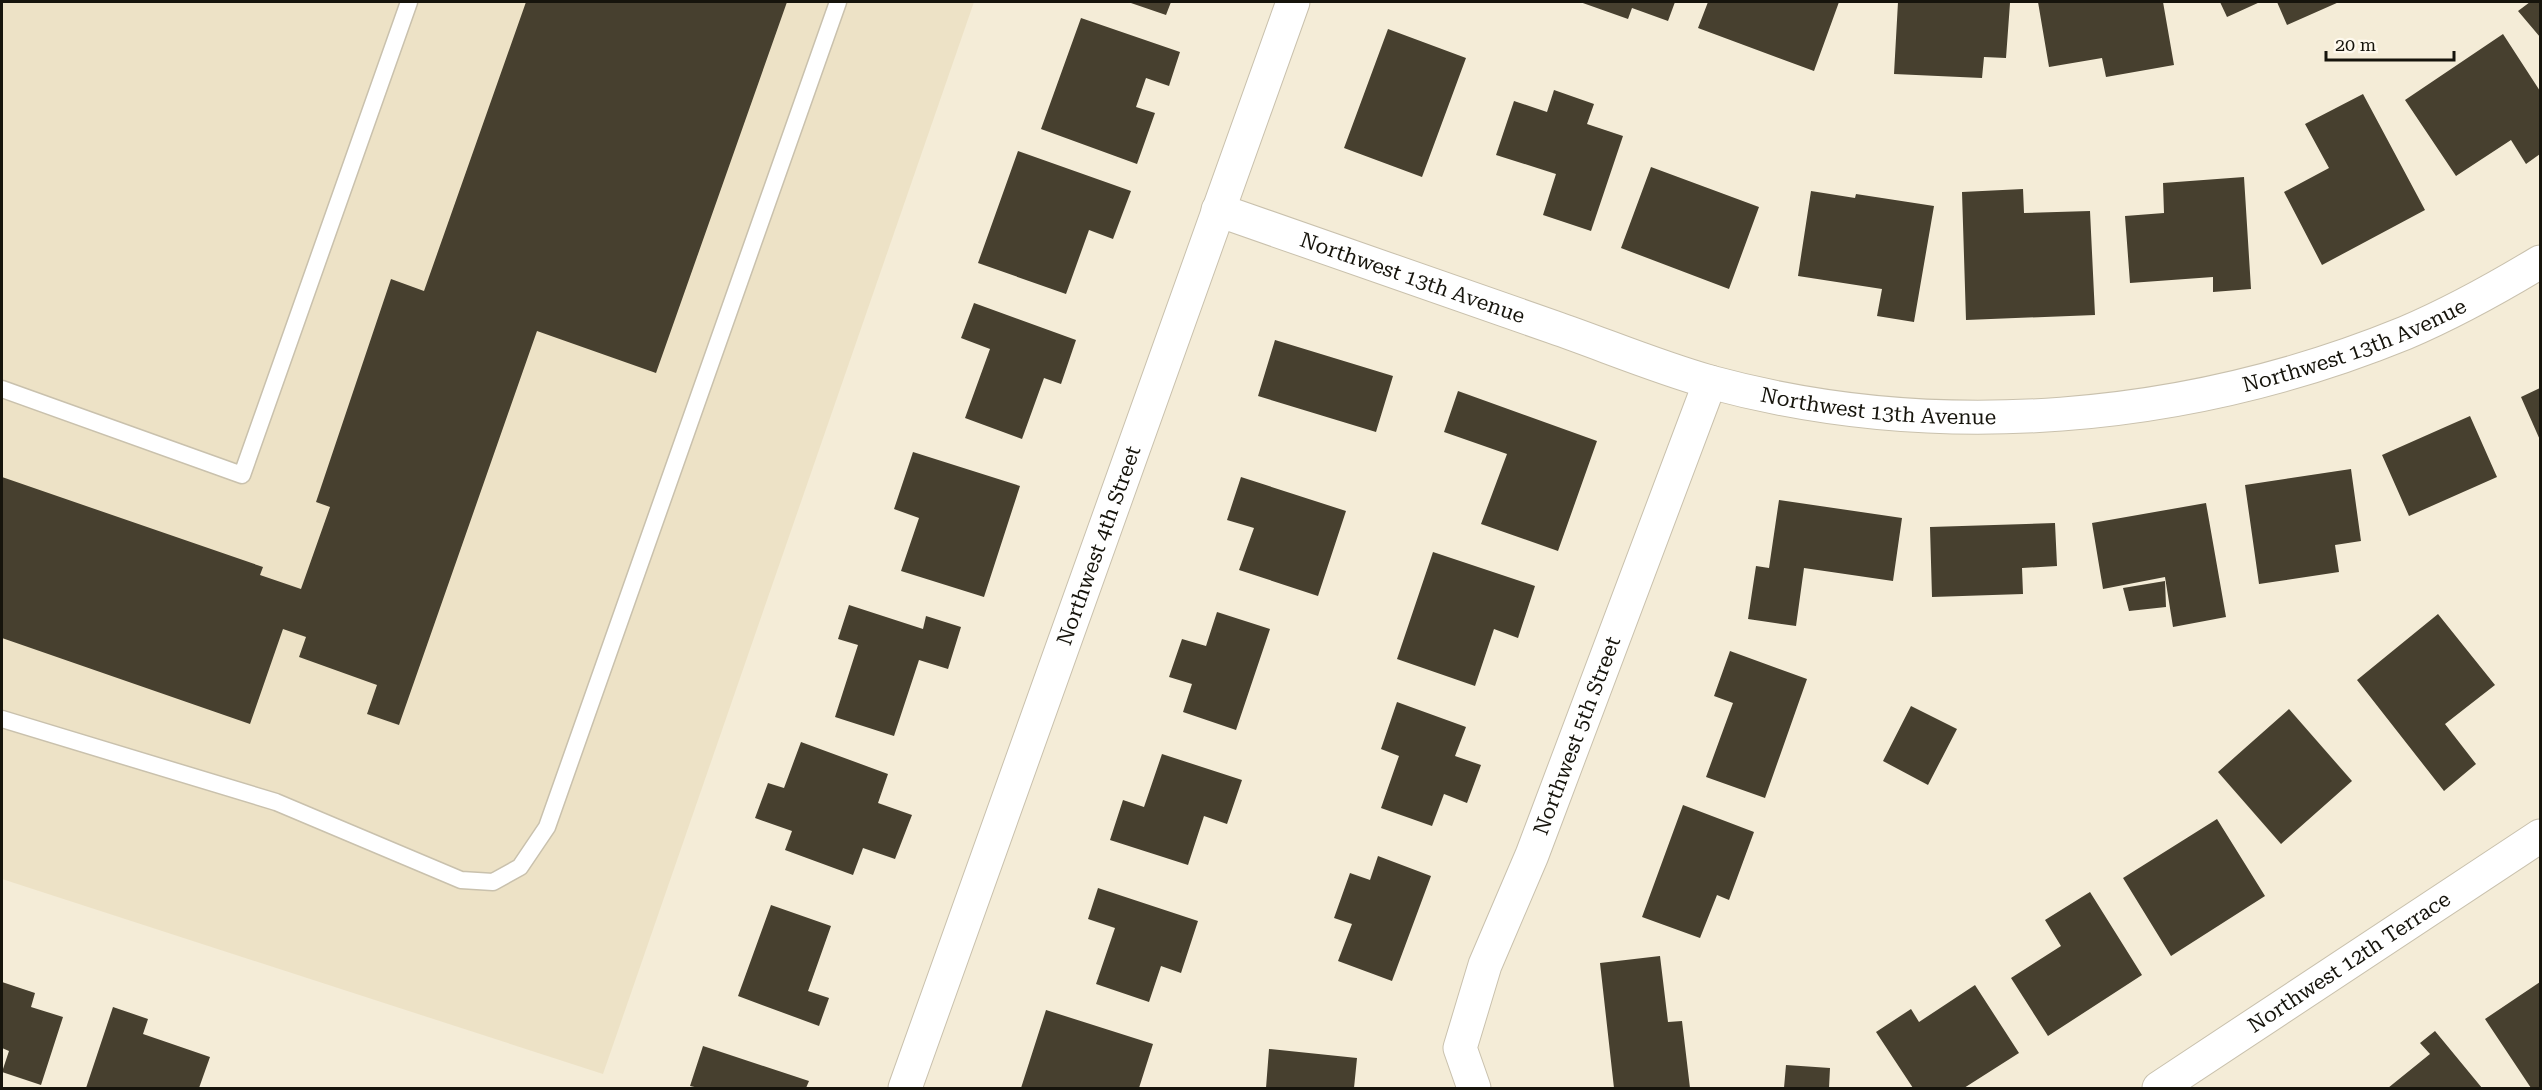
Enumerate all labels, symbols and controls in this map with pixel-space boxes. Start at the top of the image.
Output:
scale bar [2326,24,2454,62]
text: 20 m [2335,34,2376,55]
street label: Northwest 13th Avenue [1297,228,1528,328]
street label: Northwest 13th Avenue [2240,294,2470,397]
street label: Northwest 13th Avenue [1758,383,1996,429]
street label: Northwest 4th Street [1052,442,1145,649]
street label: Northwest 5th Street [1529,633,1625,838]
street label: Northwest 12th Terrace [2244,887,2455,1038]

